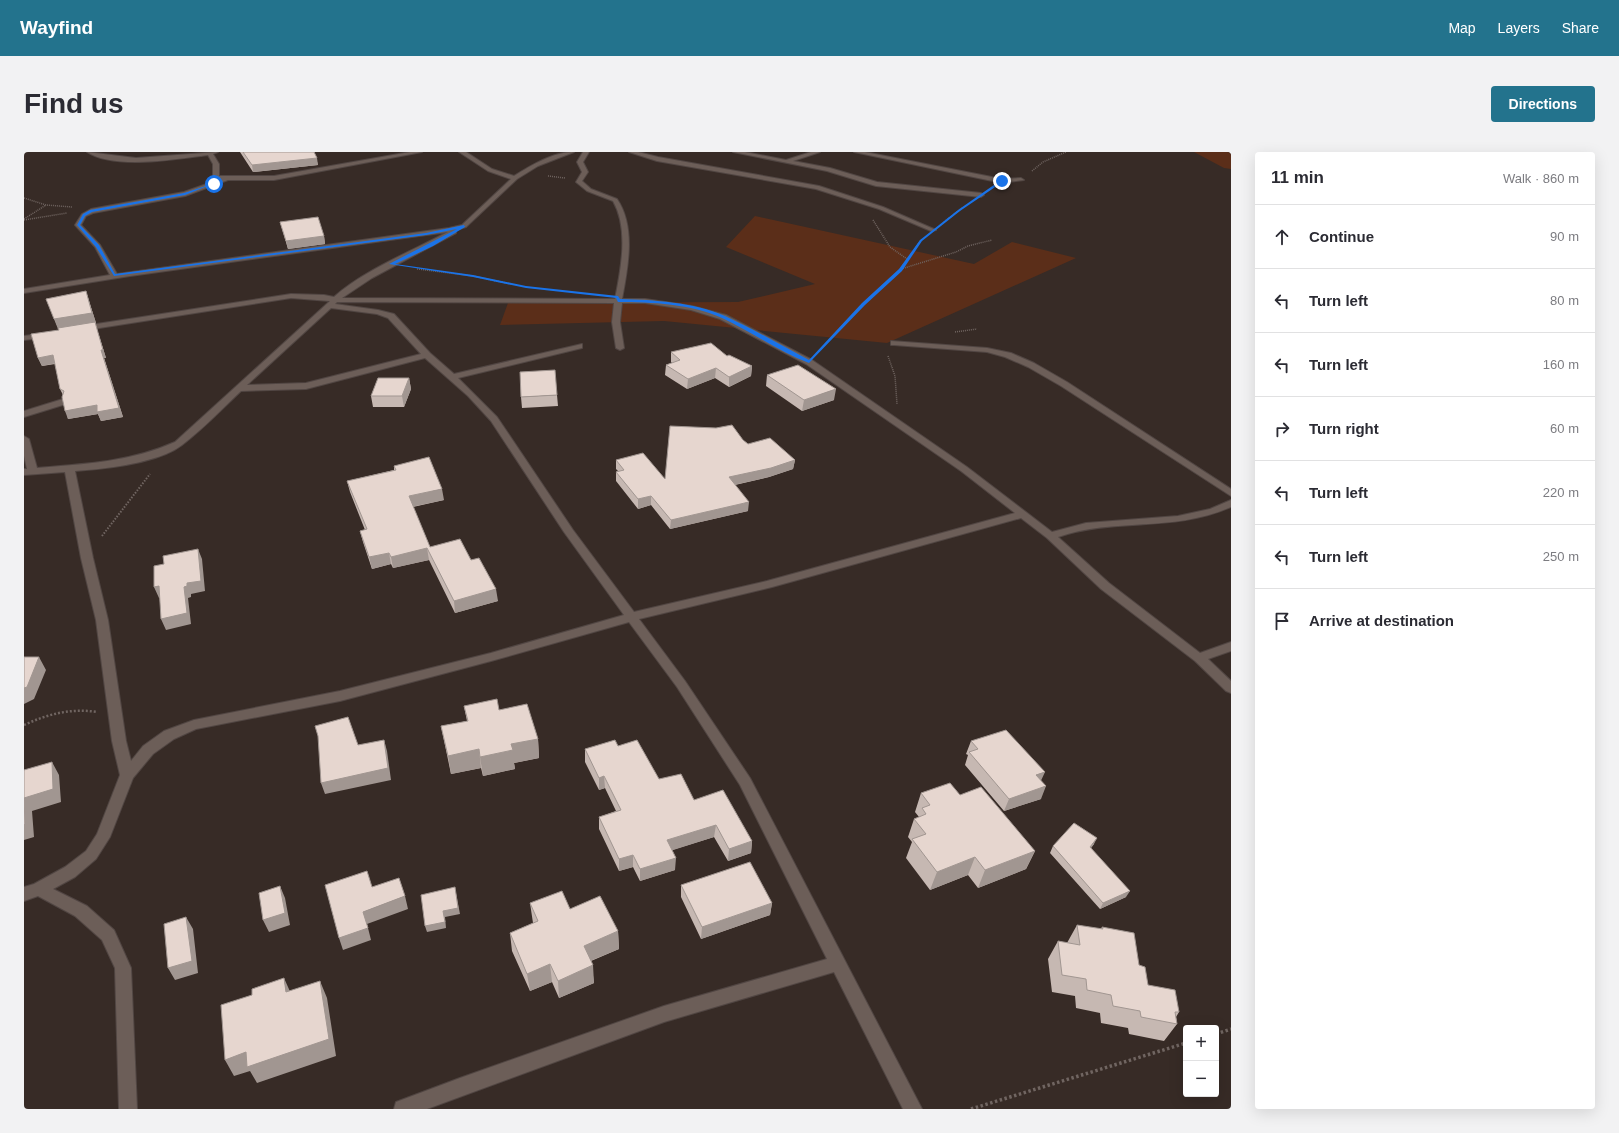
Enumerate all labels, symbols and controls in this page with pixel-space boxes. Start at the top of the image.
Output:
text: Wayfind [20,17,93,38]
text: Map [1448,20,1476,36]
text: Layers [1498,20,1540,36]
text: Share [1562,20,1599,36]
button: Directions [1491,86,1595,122]
text: Find us [24,88,124,119]
text: 11 min [1271,168,1324,187]
text: Walk · 860 m [1503,171,1579,186]
route end [993,172,1011,190]
route start [205,175,223,193]
icon: ahead [1271,226,1293,248]
text: Continue [1309,228,1374,245]
text: 90 m [1550,229,1579,244]
icon: left [1271,290,1293,312]
text: Turn left [1309,292,1368,309]
text: 80 m [1550,293,1579,308]
icon: left [1271,354,1293,376]
text: Turn left [1309,356,1368,373]
text: 160 m [1543,357,1579,372]
icon: right [1271,418,1293,440]
text: Turn right [1309,420,1379,437]
text: 60 m [1550,421,1579,436]
icon: left [1271,482,1293,504]
text: Turn left [1309,484,1368,501]
text: 220 m [1543,485,1579,500]
icon: left [1271,546,1293,568]
text: Turn left [1309,548,1368,565]
text: 250 m [1543,549,1579,564]
icon: arrive [1271,610,1293,632]
text: Arrive at destination [1309,612,1454,629]
map controls [1183,1025,1219,1097]
button: + [1183,1025,1219,1061]
button: − [1183,1061,1219,1097]

